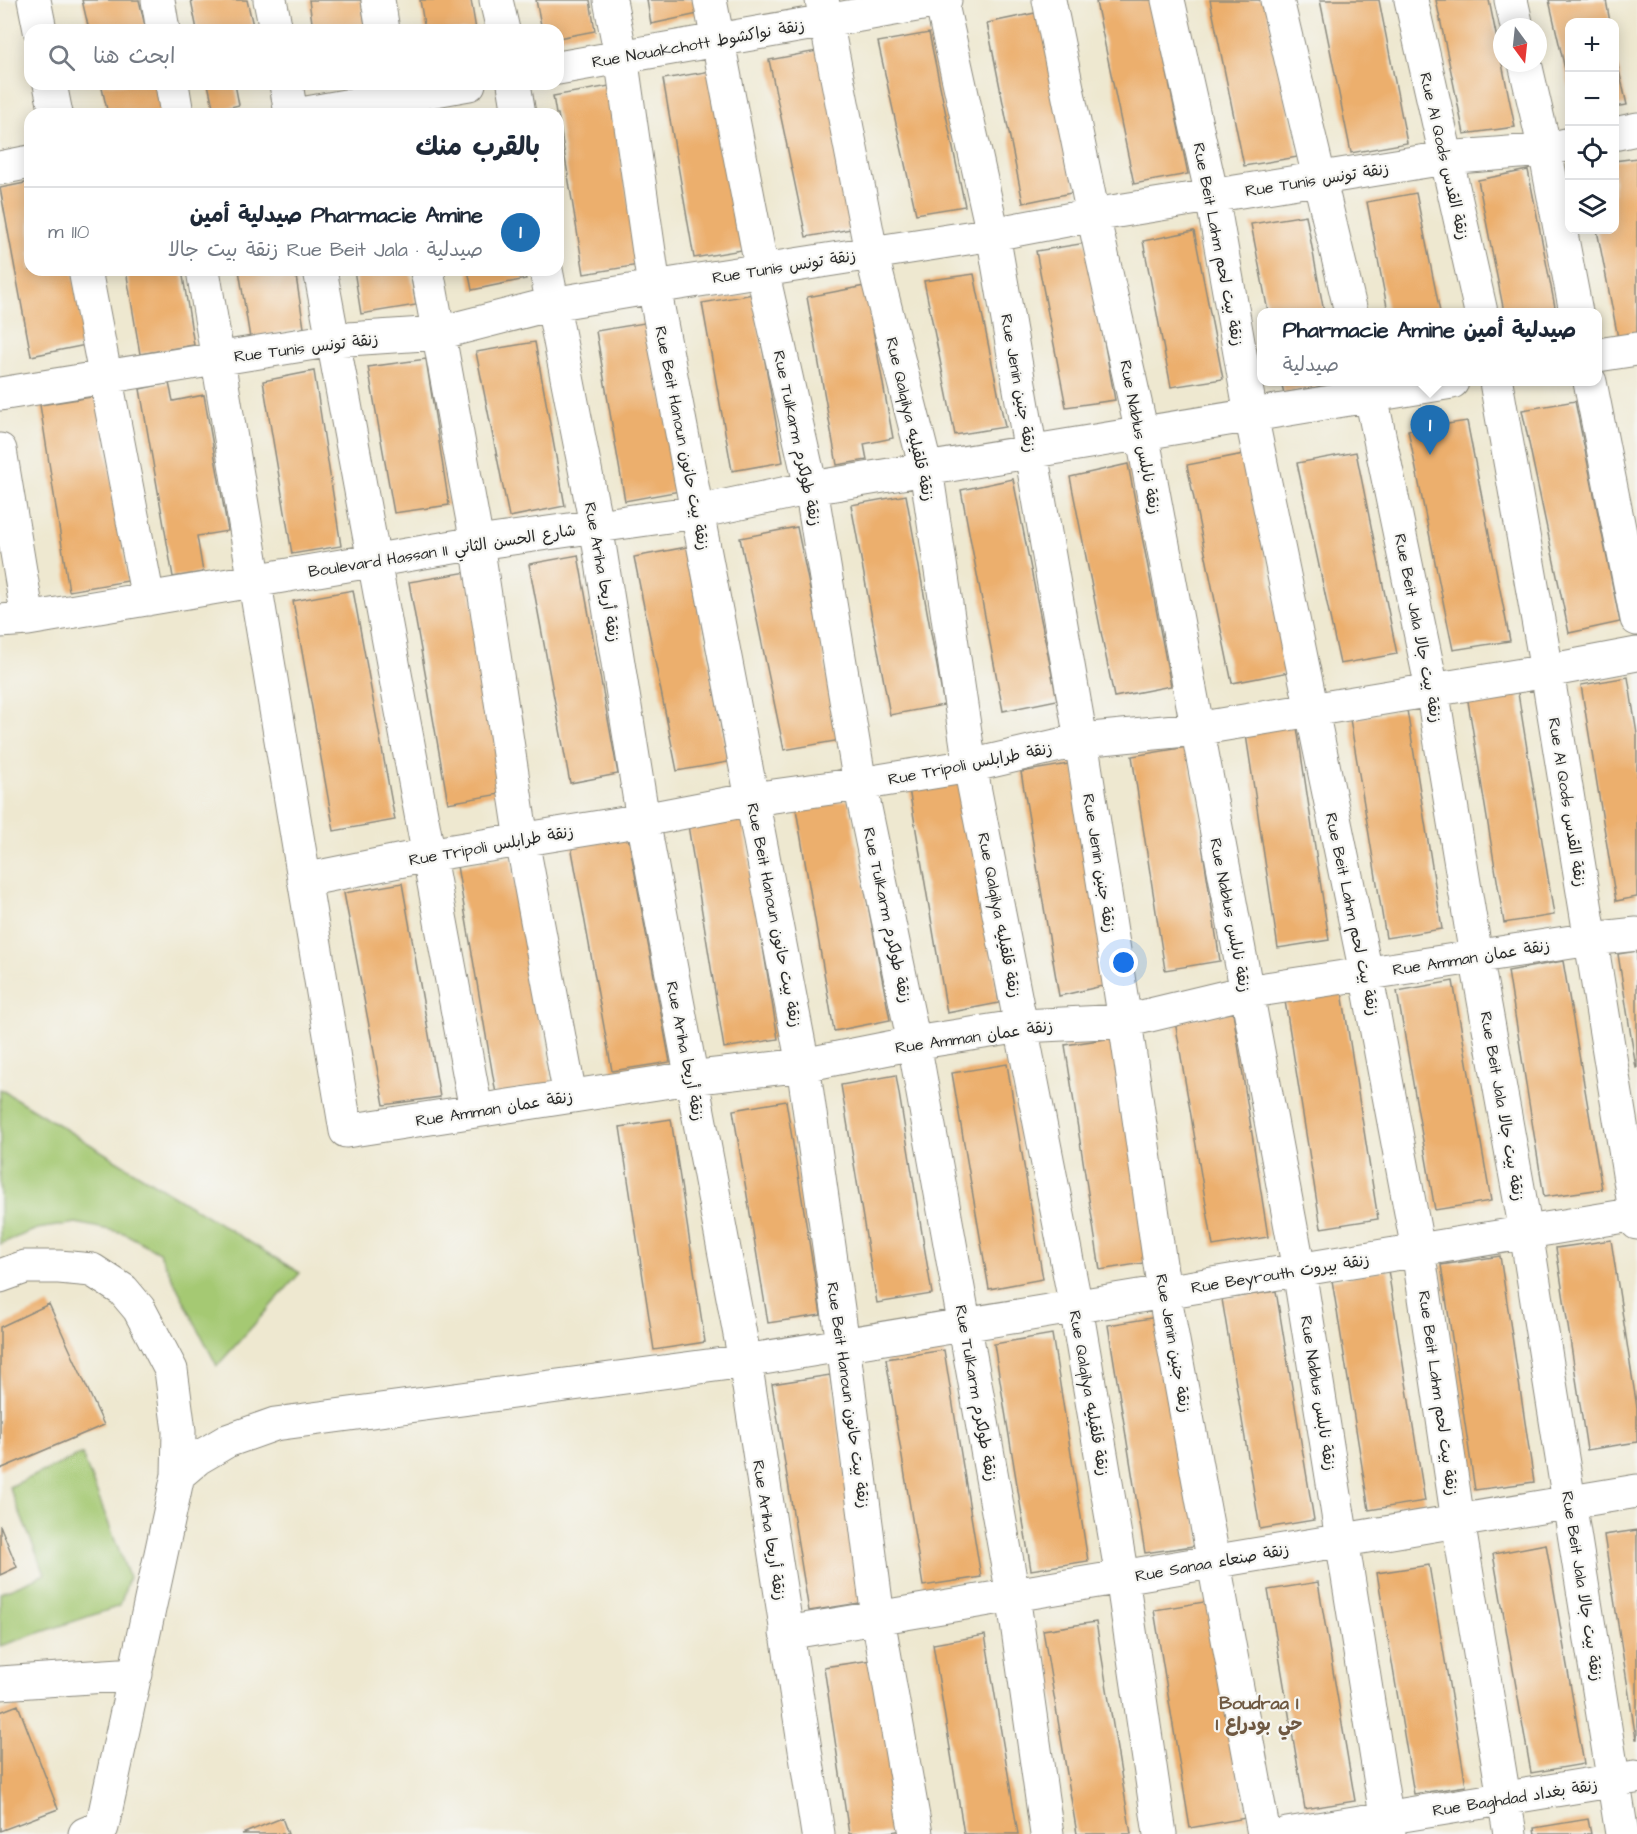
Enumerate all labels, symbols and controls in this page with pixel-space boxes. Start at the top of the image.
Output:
street label: Rue Nouakchott زنقة نواكشوط [590,14,806,74]
north arrow [1493,18,1547,72]
map controls [1565,18,1619,234]
button: + [1565,18,1619,72]
search box [24,24,564,90]
icon: search [45,41,78,74]
text: ابحث هنا [93,41,175,72]
street label: Rue Al Qods زنقة القدس [1414,70,1474,242]
button: − [1565,72,1619,126]
button: locate [1565,126,1619,180]
text: بالقرب منك [416,129,540,165]
street label: Rue Beit Lahm زنقة بيت لحم [1187,141,1249,348]
street label: Rue Tunis زنقة تونس [1244,158,1391,202]
button: layers [1565,180,1619,234]
text: Pharmacie Amine صيدلية أمين [190,200,483,231]
text: 110 m [48,218,89,246]
text: 1 [519,218,522,246]
text: صيدلية · Rue Beit Jala زنقة بيت جالا [168,236,483,264]
street label: Rue Tunis زنقة تونس [711,245,858,289]
popup [1257,308,1602,386]
street label: Rue Jenin زنقة جنين [995,312,1041,454]
text: Pharmacie Amine صيدلية أمين [1283,315,1576,346]
street label: Rue Beit Hanoun زنقة بيت حانون [649,324,715,552]
street label: Rue Tunis زنقة تونس [233,328,379,368]
street label: Rue Qalqilya زنقة قلقيليه [879,335,940,504]
street label: Rue Tulkarm زنقة طولكرم [767,349,826,528]
text: صيدلية [1283,351,1339,379]
street label: Rue Nablus زنقة نابلس [1114,358,1166,516]
pin: 1 [1410,406,1450,455]
street label: Rue Ariha زنقة أريحا [579,500,625,644]
street label: Boulevard Hassan II شارع الحسن الثاني [307,519,578,586]
street label: Rue Beit Jala زنقة بيت جالا [1389,532,1447,725]
street label: Rue Al Qods زنقة القدس [1543,716,1591,888]
street label: Rue Tripoli زنقة طرابلس [886,737,1054,791]
street label: Rue Jenin زنقة جنين [1077,792,1121,934]
street label: Rue Beit Hanoun زنقة بيت حانون [741,801,807,1029]
street label: Rue Beit Lahm زنقة بيت لحم [1319,811,1384,1018]
street label: Rue Tripoli زنقة طرابلس [407,821,575,871]
street label: Rue Tulkarm زنقة طولكرم [857,826,916,1005]
street label: Rue Qalqilya زنقة قلقيليه [971,831,1026,1000]
street label: Rue Nablus زنقة نابلس [1204,836,1256,994]
street label: Rue Amman زنقة عمان [1391,935,1551,981]
your location [1109,948,1138,977]
street label: Rue Ariha زنقة أريحا [661,980,709,1123]
street label: Rue Beit Jala زنقة بيت جالا [1474,1010,1530,1203]
street label: Rue Amman زنقة عمان [894,1015,1054,1059]
street label: Rue Amman زنقة عمان [414,1086,574,1132]
street label: Rue Beyrouth زنقة بيروت [1189,1249,1371,1300]
street label: Rue Jenin زنقة جنين [1150,1272,1196,1414]
street label: Rue Beit Hanoun زنقة بيت حانون [821,1281,875,1510]
street label: Rue Beit Lahm زنقة بيت لحم [1412,1289,1463,1497]
street label: Rue Tulkarm زنقة طولكرم [949,1303,1002,1483]
street label: Rue Qalqilya زنقة قلقيليه [1063,1309,1114,1478]
street label: Rue Nablus زنقة نابلس [1295,1314,1341,1472]
street label: Rue Ariha زنقة أريحا [747,1458,791,1602]
street label: Rue Beit Jala زنقة بيت جالا [1556,1490,1608,1683]
street label: Rue Sanaa زنقة صنعاء [1133,1539,1291,1587]
district label: Boudraa I I حي بودراع [1216,1691,1302,1740]
street label: Rue Baghdad زنقة بغداد [1431,1774,1599,1823]

